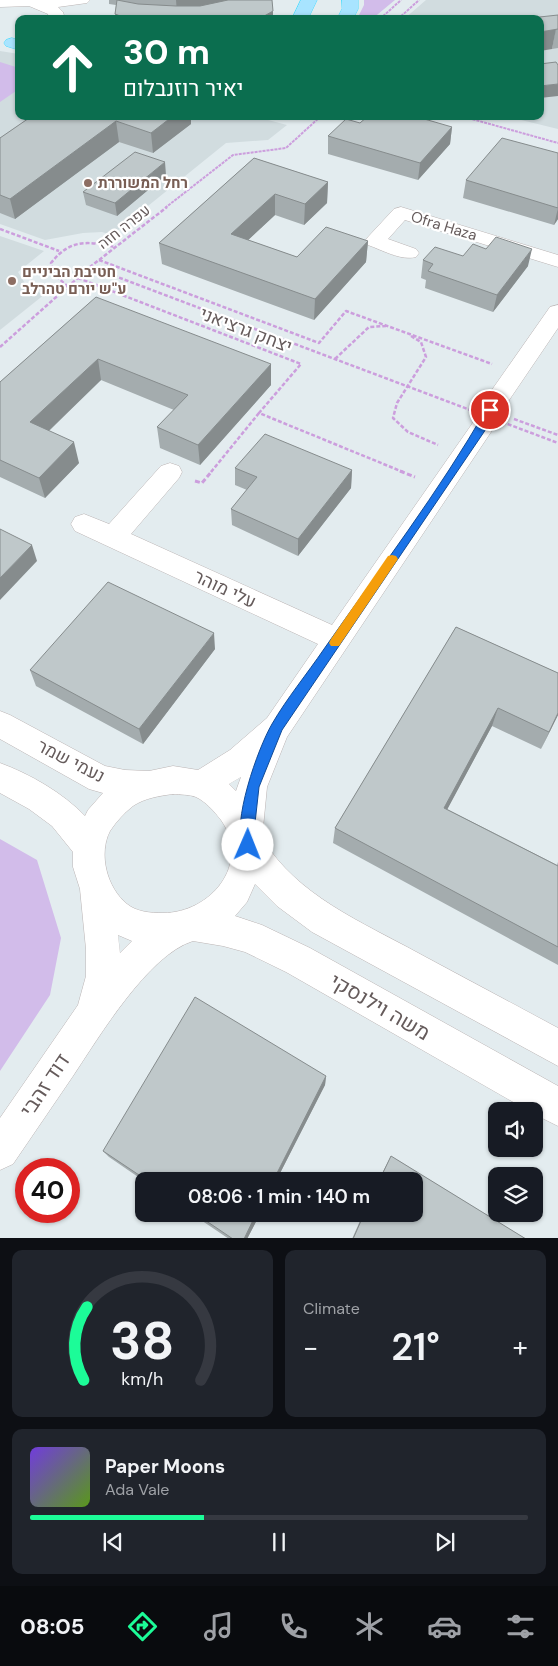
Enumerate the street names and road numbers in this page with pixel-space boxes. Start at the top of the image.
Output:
street label: עפרה חזה [94,200,154,254]
street label: Ofra Haza [409,207,479,245]
street label: יצחק גרציאני [197,301,295,359]
street label: עלי מוהר [190,564,260,614]
street label: נעמי שמר [33,734,109,788]
street label: משה וילנסקי [325,967,435,1047]
street label: דוד זהבי [14,1048,76,1122]

